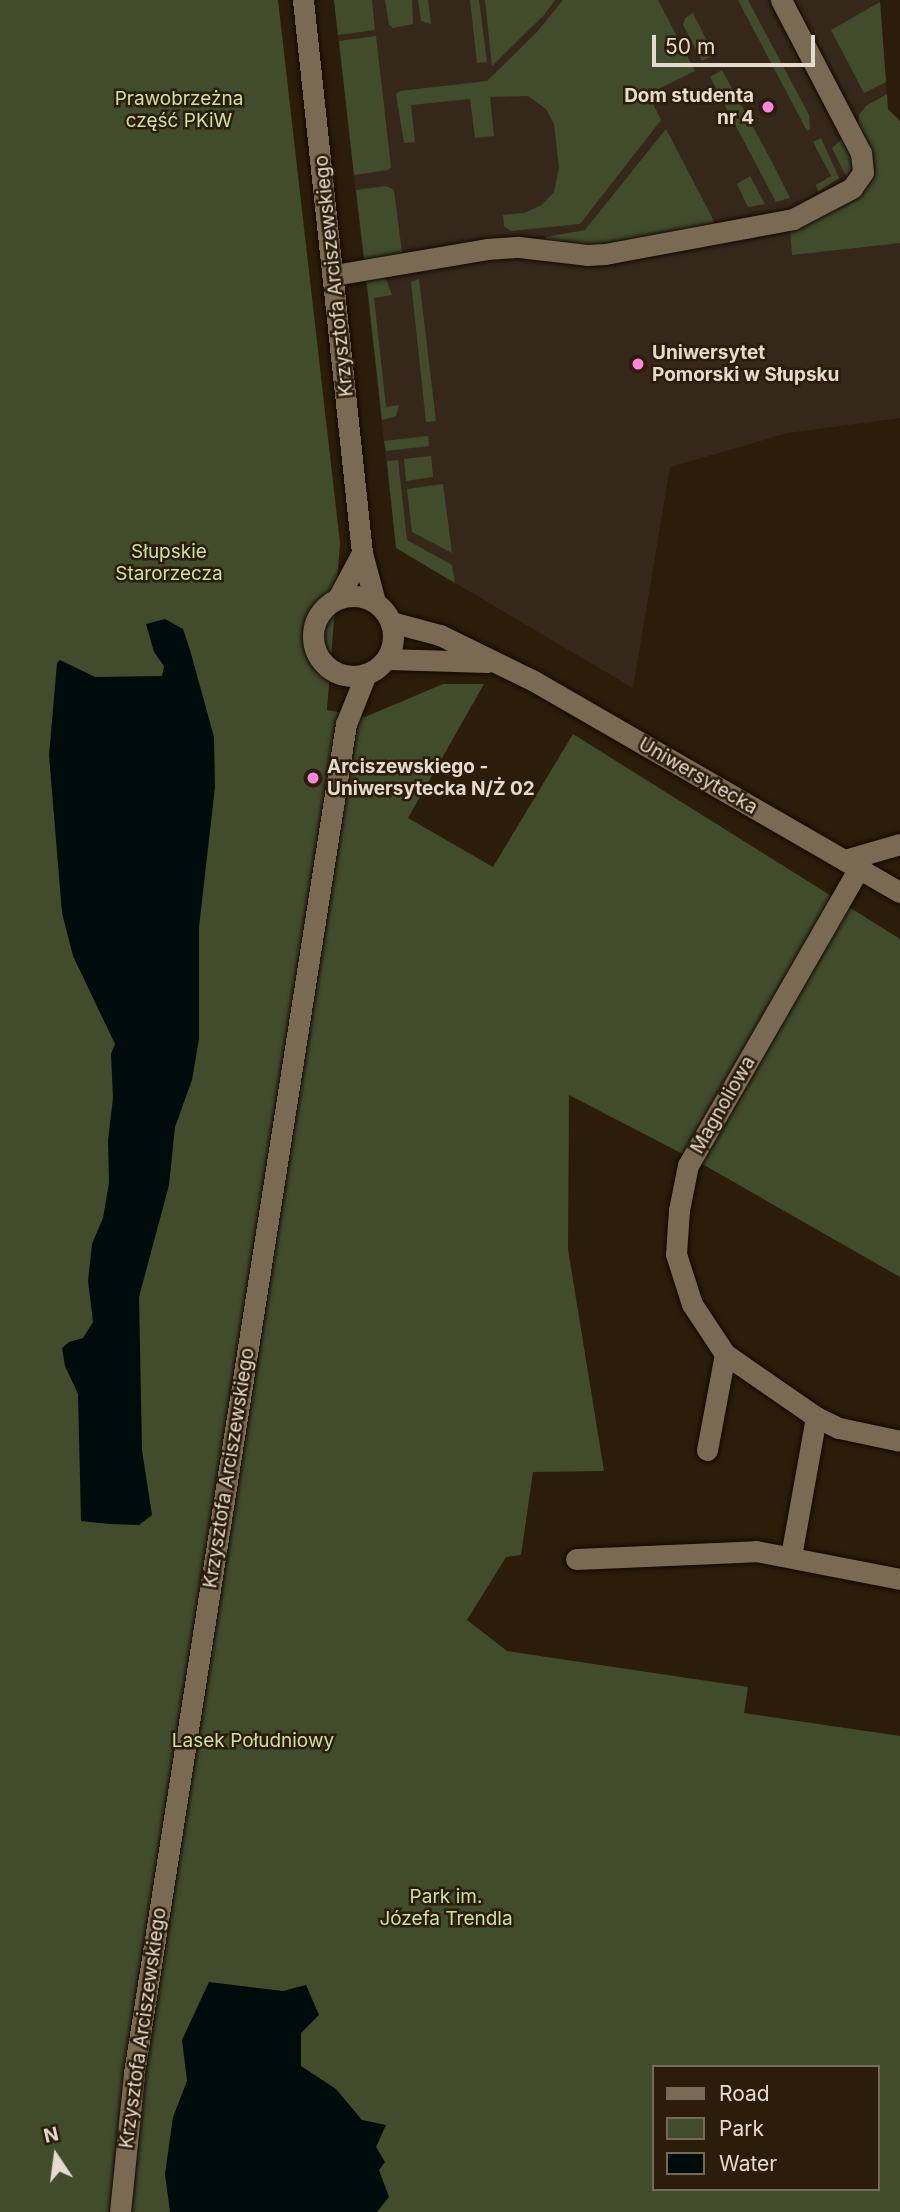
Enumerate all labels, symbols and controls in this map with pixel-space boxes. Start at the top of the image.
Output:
scale bar [655,21,818,65]
text: 50 m [665,34,715,59]
place label: Dom studenta nr 4 [624,85,754,129]
park label: Prawobrzeżna część PKiW [115,88,243,132]
marker: Dom studenta nr 4 [760,99,776,115]
street label: Krzysztofa Arciszewskiego [310,154,358,398]
place label: Uniwersytet Pomorski w Słupsku [652,342,839,386]
marker: Uniwersytet Pomorski w Słupsku [630,356,646,372]
park label: Słupskie Starorzecza [115,541,223,585]
street label: Uniwersytecka [635,733,761,819]
place label: Arciszewskiego - Uniwersytecka N/Ż 02 [327,756,535,800]
marker: Arciszewskiego - Uniwersytecka N/Ż 02 [305,770,321,786]
street label: Magnoliowa [686,1052,760,1158]
street label: Krzysztofa Arciszewskiego [199,1346,259,1590]
park label: Lasek Południowy [172,1730,334,1752]
park label: Park im. Józefa Trendla [379,1886,513,1930]
street label: Krzysztofa Arciszewskiego [115,1906,171,2150]
legend [652,2065,879,2191]
text: Road [719,2081,770,2106]
text: Park [719,2116,764,2141]
north arrow [21,2121,91,2191]
text: N [42,2122,61,2148]
text: Water [719,2151,777,2176]

